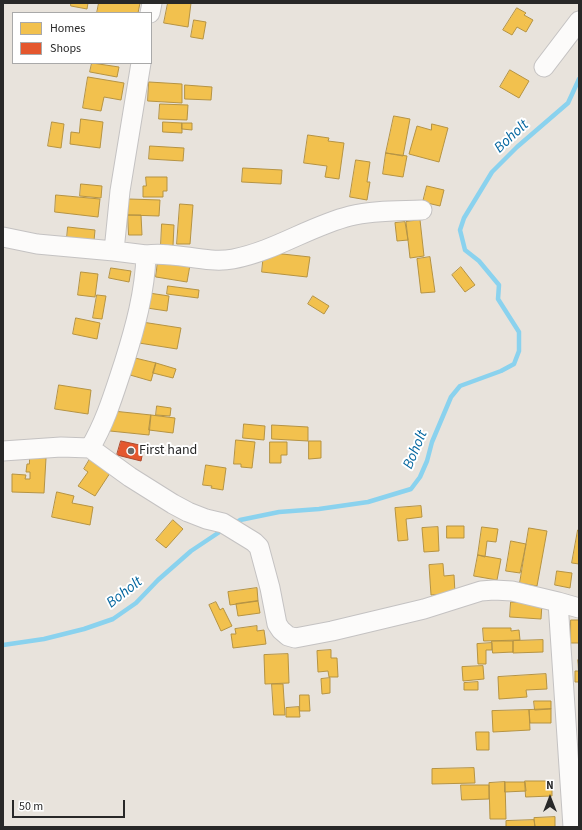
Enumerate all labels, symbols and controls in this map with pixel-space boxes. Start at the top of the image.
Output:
legend [12,12,152,64]
text: Homes [50,20,85,37]
text: Shops [50,40,81,57]
water label: Boholt [491,117,533,157]
water label: Boholt [400,428,432,472]
place label: First hand [139,443,197,459]
marker: First hand [126,446,136,456]
water label: Boholt [104,573,146,613]
north arrow [530,778,570,818]
text: N [546,778,554,793]
scale bar [14,792,127,818]
text: 50 m [19,798,43,815]

